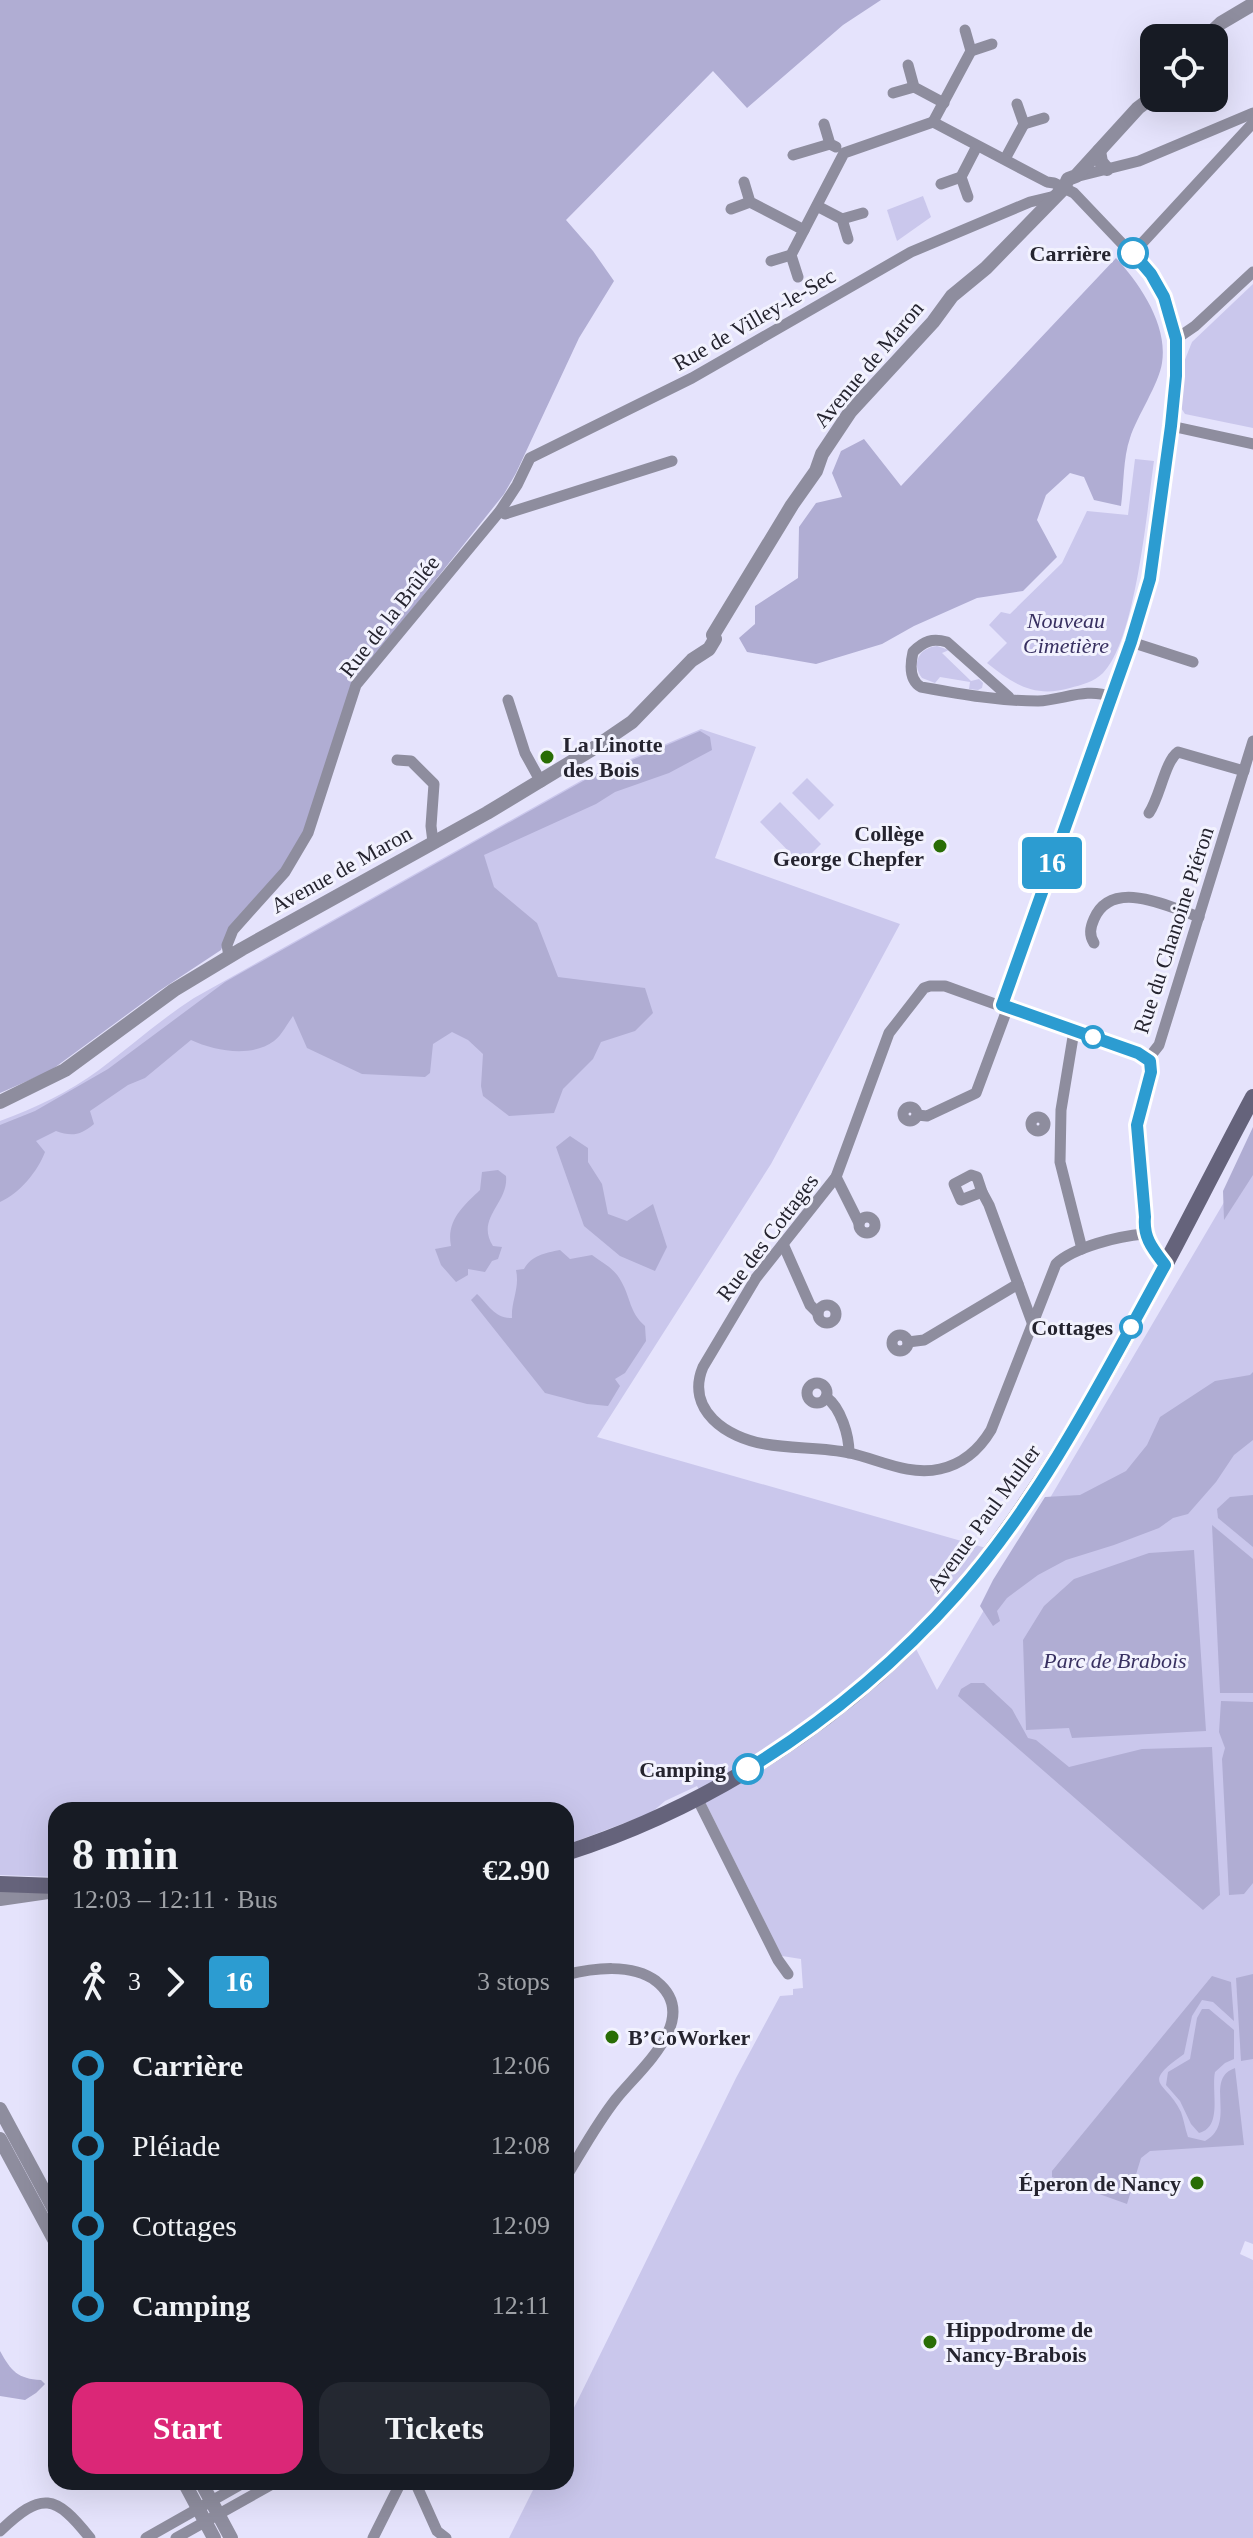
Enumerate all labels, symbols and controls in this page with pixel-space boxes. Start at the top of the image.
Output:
map controls [1140,24,1228,112]
button: locate [1140,24,1228,112]
marker: Carrière [1118,238,1148,268]
place label: Carrière [1030,241,1111,266]
street label: Rue de Villey-le-Sec [669,263,840,376]
street label: Avenue de Maron [808,296,928,433]
street label: Rue de la Brûlée [334,551,445,682]
park label: Nouveau Cimetière [1023,608,1109,658]
place label: La Linotte des Bois [563,732,663,782]
marker: La Linotte des Bois [538,748,556,766]
street label: Avenue de Maron [266,820,416,918]
place label: Collège George Chepfer [773,821,924,871]
street label: Rue du Chanoine Piéron [1128,824,1219,1037]
marker: Collège George Chepfer [931,837,949,855]
line badge: 16 [1016,837,1088,889]
text: 16 [1038,847,1066,878]
unlabelled marker [1082,1026,1104,1048]
street label: Rue des Cottages [711,1169,823,1306]
place label: Cottages [1031,1315,1113,1340]
marker: Cottages [1120,1316,1142,1338]
street label: Avenue Paul Muller [921,1439,1046,1597]
park label: Parc de Brabois [1042,1648,1187,1673]
marker: Camping [733,1754,763,1784]
place label: Camping [639,1757,726,1782]
text: 8 min [72,1830,178,1879]
text: €2.90 [483,1853,550,1886]
text: 12:03 – 12:11 · Bus [72,1885,278,1914]
icon: walk [72,1960,116,2004]
icon: forward [153,1960,197,2004]
text: 16 [225,1966,253,1997]
text: 3 [128,1967,141,1996]
text: 3 stops [477,1967,550,1996]
place label: B’CoWorker [628,2025,750,2050]
marker: B’CoWorker [603,2028,621,2046]
text: Carrière [132,2049,243,2082]
text: 12:06 [491,2051,550,2080]
text: Pléiade [132,2129,220,2162]
text: 12:08 [491,2131,550,2160]
place label: Éperon de Nancy [1019,2171,1181,2196]
marker: Éperon de Nancy [1188,2174,1206,2192]
text: Cottages [132,2209,237,2242]
text: 12:09 [491,2211,550,2240]
text: Camping [132,2289,250,2322]
text: 12:11 [492,2291,550,2320]
place label: Hippodrome de Nancy-Brabois [946,2317,1093,2367]
marker: Hippodrome de Nancy-Brabois [921,2333,939,2351]
button: Start [72,2382,303,2474]
button: Tickets [319,2382,550,2474]

